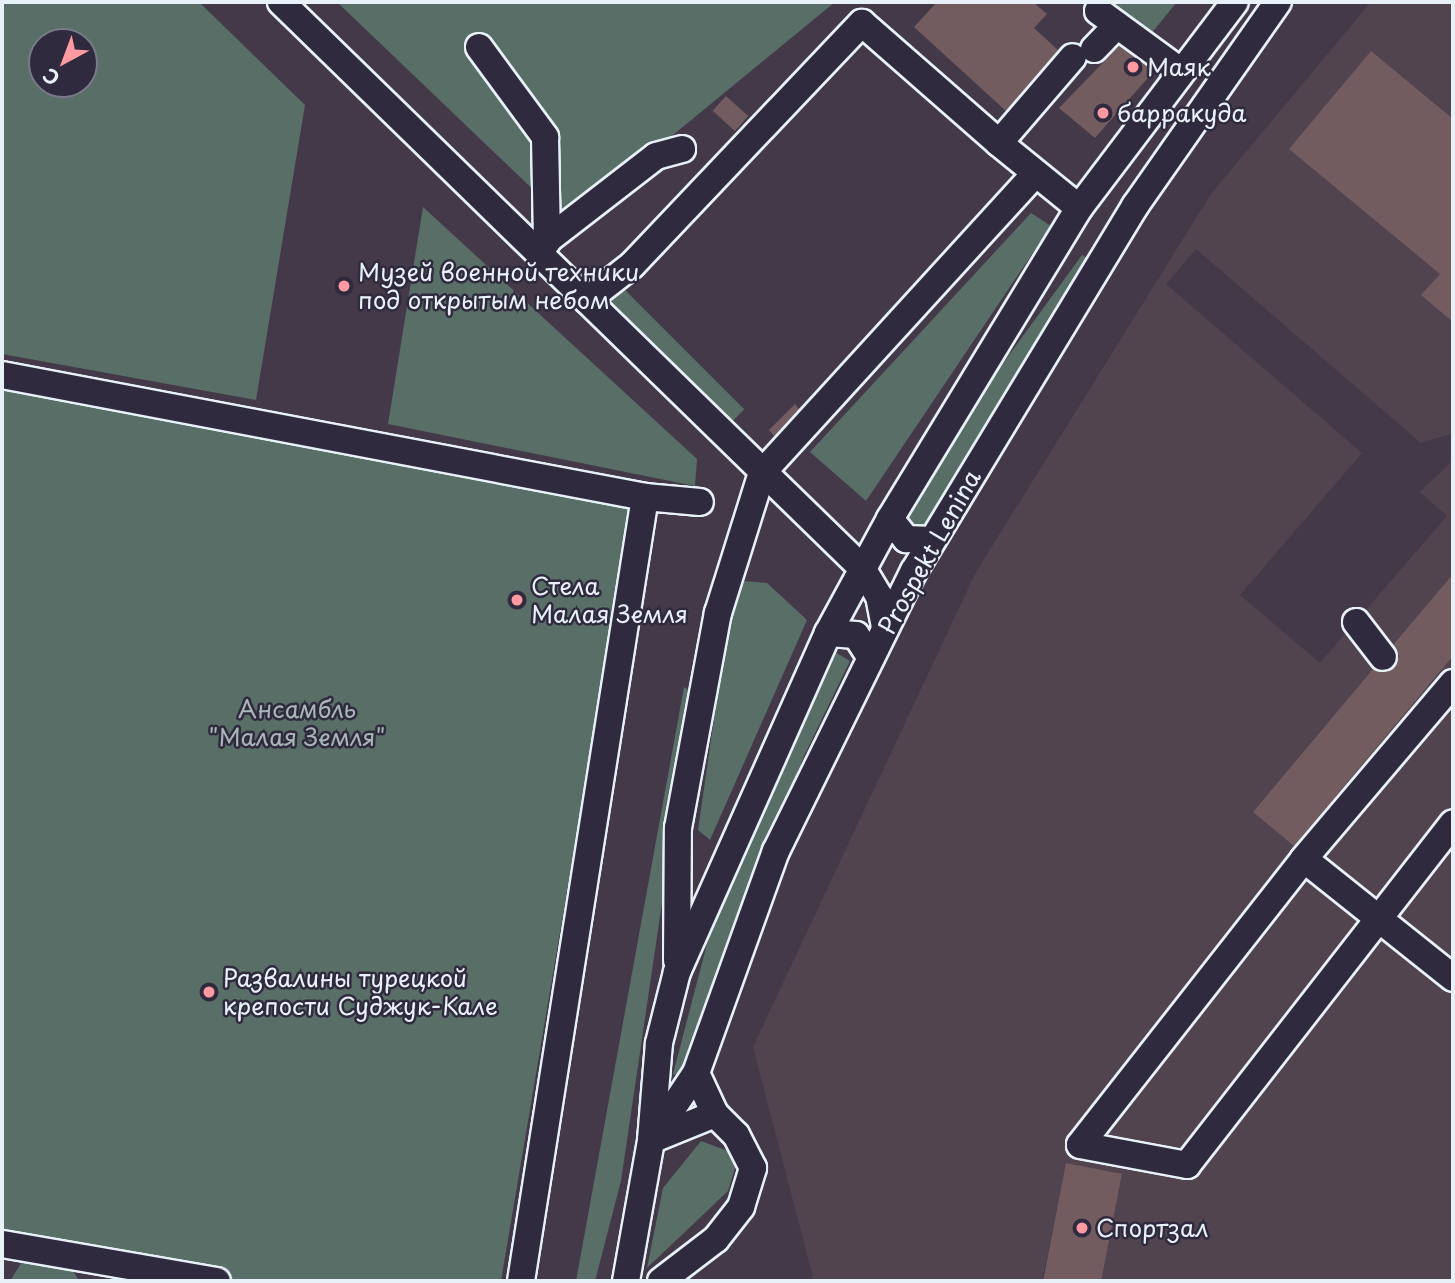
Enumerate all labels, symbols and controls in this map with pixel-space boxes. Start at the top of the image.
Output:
north arrow [28,28,98,98]
place label: Маяк [1147,53,1211,81]
marker: Маяк [1125,59,1141,75]
text: С [36,62,65,93]
place label: барракуда [1117,99,1247,127]
marker: барракуда [1095,105,1111,121]
place label: Музей военной техники под открытым небом [358,258,641,314]
marker: Музей военной техники под открытым небом [336,278,352,294]
street label: Prospekt Lenina [871,464,987,640]
place label: Стела Малая Земля [531,572,688,628]
marker: Стела Малая Земля [509,592,525,608]
park label: Ансамбль "Малая Земля" [208,695,386,751]
place label: Развалины турецкой крепости Суджук-Кале [223,964,498,1020]
marker: Развалины турецкой крепости Суджук-Кале [201,984,217,1000]
place label: Спортзал [1096,1214,1209,1242]
marker: Спортзал [1074,1220,1090,1236]

